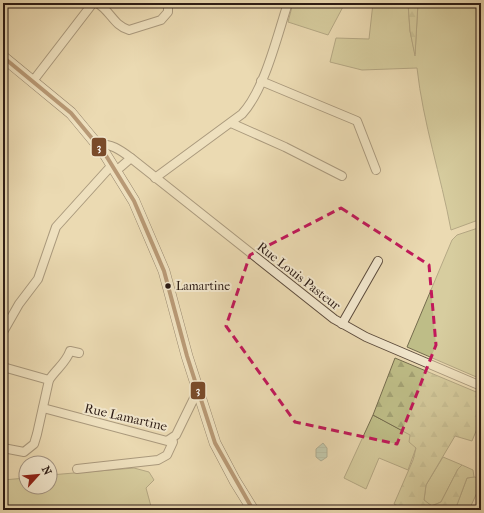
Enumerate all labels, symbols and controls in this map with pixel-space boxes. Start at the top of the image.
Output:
line badge: 3 [91,137,107,157]
text: 3 [97,141,102,154]
street label: Rue Louis Pasteur [254,239,344,313]
place label: Lamartine [176,279,230,293]
marker: Lamartine [163,281,173,291]
line badge: 3 [190,381,206,400]
text: 3 [196,384,201,397]
street label: Rue Lamartine [83,400,169,434]
north arrow [18,455,58,495]
text: N [39,464,54,478]

